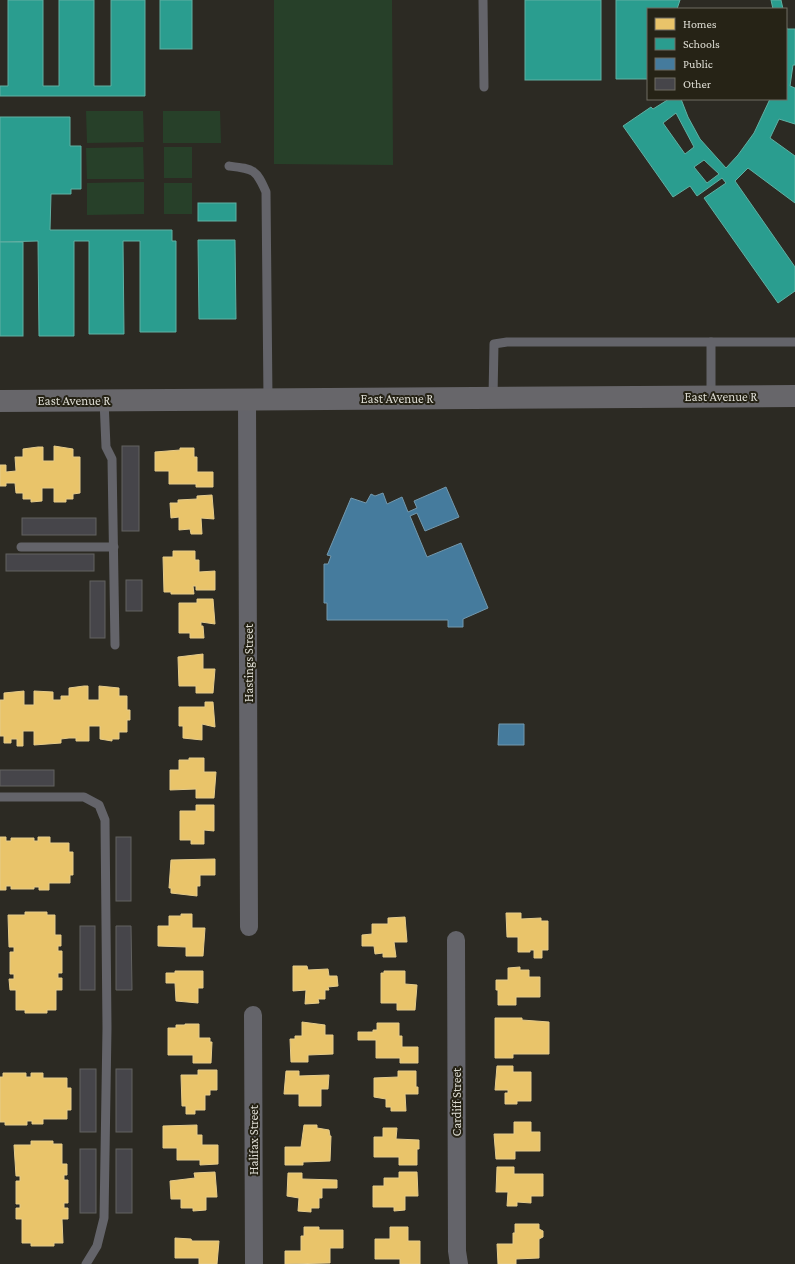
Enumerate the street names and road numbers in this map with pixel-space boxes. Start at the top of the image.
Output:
street label: East Avenue R [685,389,758,404]
street label: East Avenue R [361,391,434,406]
street label: East Avenue R [38,393,111,408]
street label: Hastings Street [241,623,256,702]
street label: Cardiff Street [449,1067,464,1136]
street label: Halifax Street [246,1104,261,1175]

